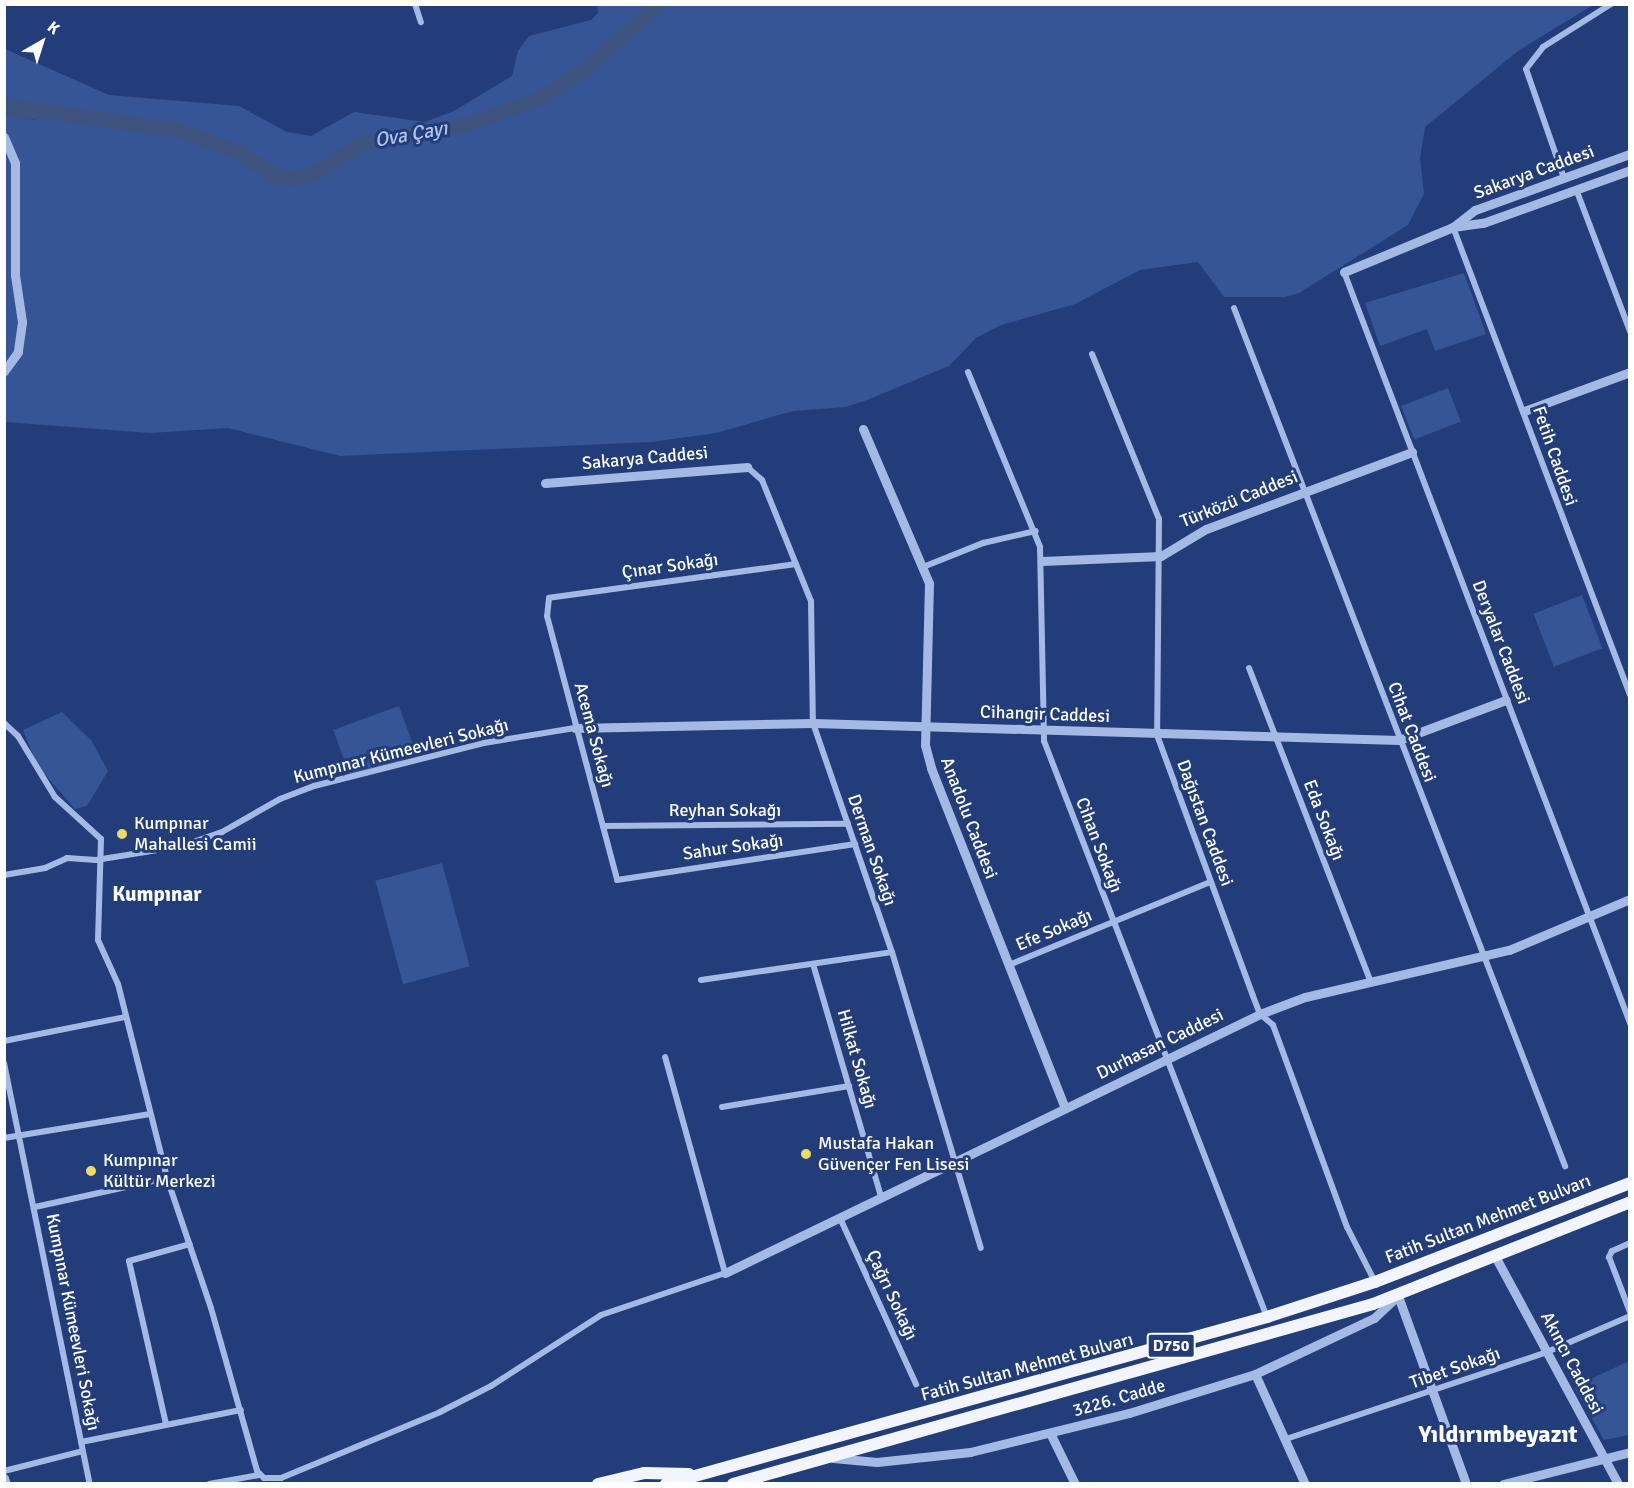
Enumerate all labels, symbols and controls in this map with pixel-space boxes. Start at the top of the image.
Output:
north arrow [12,12,72,72]
text: K [43,17,63,39]
water label: Ova Çayı [373,116,449,152]
street label: Sakarya Caddesi [1471,140,1597,204]
street label: Fetih Caddesi [1528,403,1582,509]
street label: Sakarya Caddesi [581,442,709,474]
street label: Türközü Caddesi [1177,466,1301,532]
street label: Çınar Sokağı [620,549,720,583]
street label: Deryalar Caddesi [1467,577,1535,707]
street label: Cihat Caddesi [1383,679,1441,785]
street label: Acema Sokağı [570,680,618,790]
street label: Cihangir Caddesi [980,701,1110,727]
street label: Kumpınar Kümeevleri Sokağı [291,714,511,788]
street label: Anadolu Caddesi [936,754,1002,882]
street label: Dağıstan Caddesi [1172,757,1238,889]
street label: Eda Sokağı [1299,777,1349,863]
street label: Derman Sokağı [843,791,901,909]
street label: Cihan Sokağı [1071,794,1127,896]
street label: Reyhan Sokağı [669,799,781,821]
place label: Kumpınar Mahallesi Camii [134,813,257,856]
marker: Kumpınar Mahallesi Camii [115,827,129,841]
street label: Sahur Sokağı [681,829,785,865]
district label: Kumpınar [112,881,202,907]
street label: Efe Sokağı [1013,904,1095,956]
street label: Durhasan Caddesi [1093,1004,1227,1084]
street label: Hilkat Sokağı [833,1007,881,1111]
place label: Mustafa Hakan Güvençer Fen Lisesi [818,1133,969,1176]
marker: Mustafa Hakan Güvençer Fen Lisesi [799,1147,813,1161]
place label: Kumpınar Kültür Merkezi [103,1150,216,1192]
marker: Kumpınar Kültür Merkezi [84,1164,98,1178]
street label: Fatih Sultan Mehmet Bulvarı [1382,1170,1594,1268]
street label: Kumpınar Kümeevleri Sokağı [41,1212,105,1432]
street label: Çağrı Sokağı [862,1247,922,1343]
street label: Akıncı Caddesi [1536,1308,1608,1418]
street label: Fatih Sultan Mehmet Bulvarı [919,1328,1135,1406]
road number: D750 [1146,1333,1196,1359]
street label: Tibet Sokağı [1407,1342,1503,1394]
street label: 3226. Cadde [1070,1374,1168,1422]
district label: Yıldırımbeyazıt [1419,1421,1577,1449]

